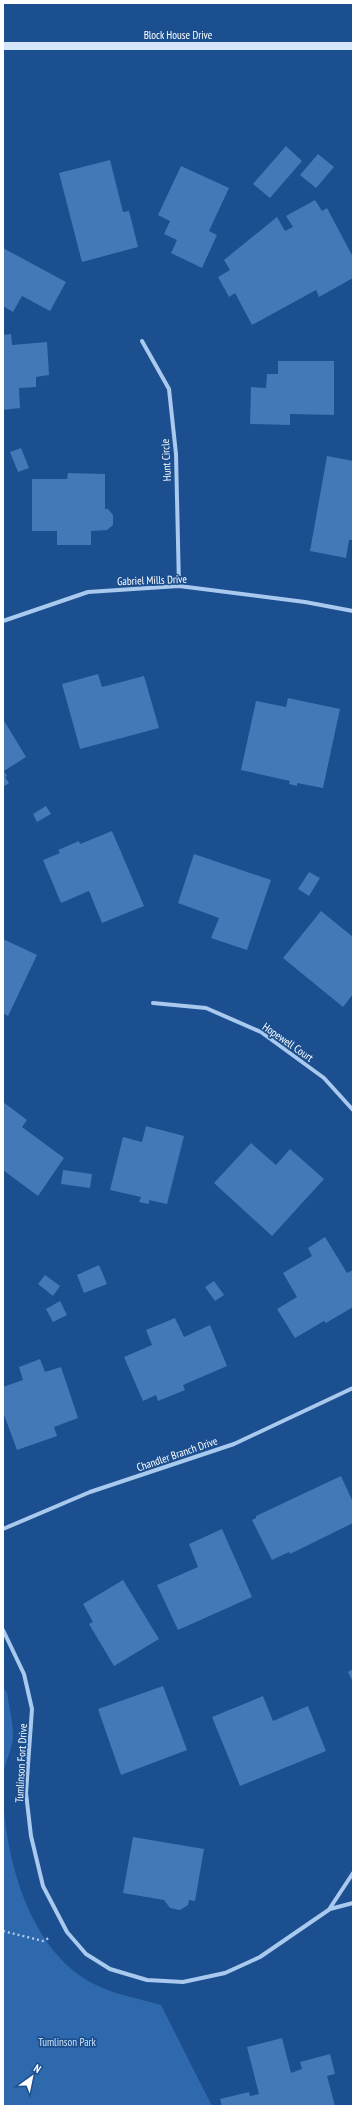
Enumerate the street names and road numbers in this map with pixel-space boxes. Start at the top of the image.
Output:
street label: Block House Drive [144,28,213,42]
street label: Hunt Circle [158,438,174,482]
street label: Gabriel Mills Drive [117,572,188,588]
street label: Hopewell Court [260,1019,316,1065]
street label: Chandler Branch Drive [135,1433,220,1474]
street label: Tumlinson Fort Drive [12,1723,30,1803]

